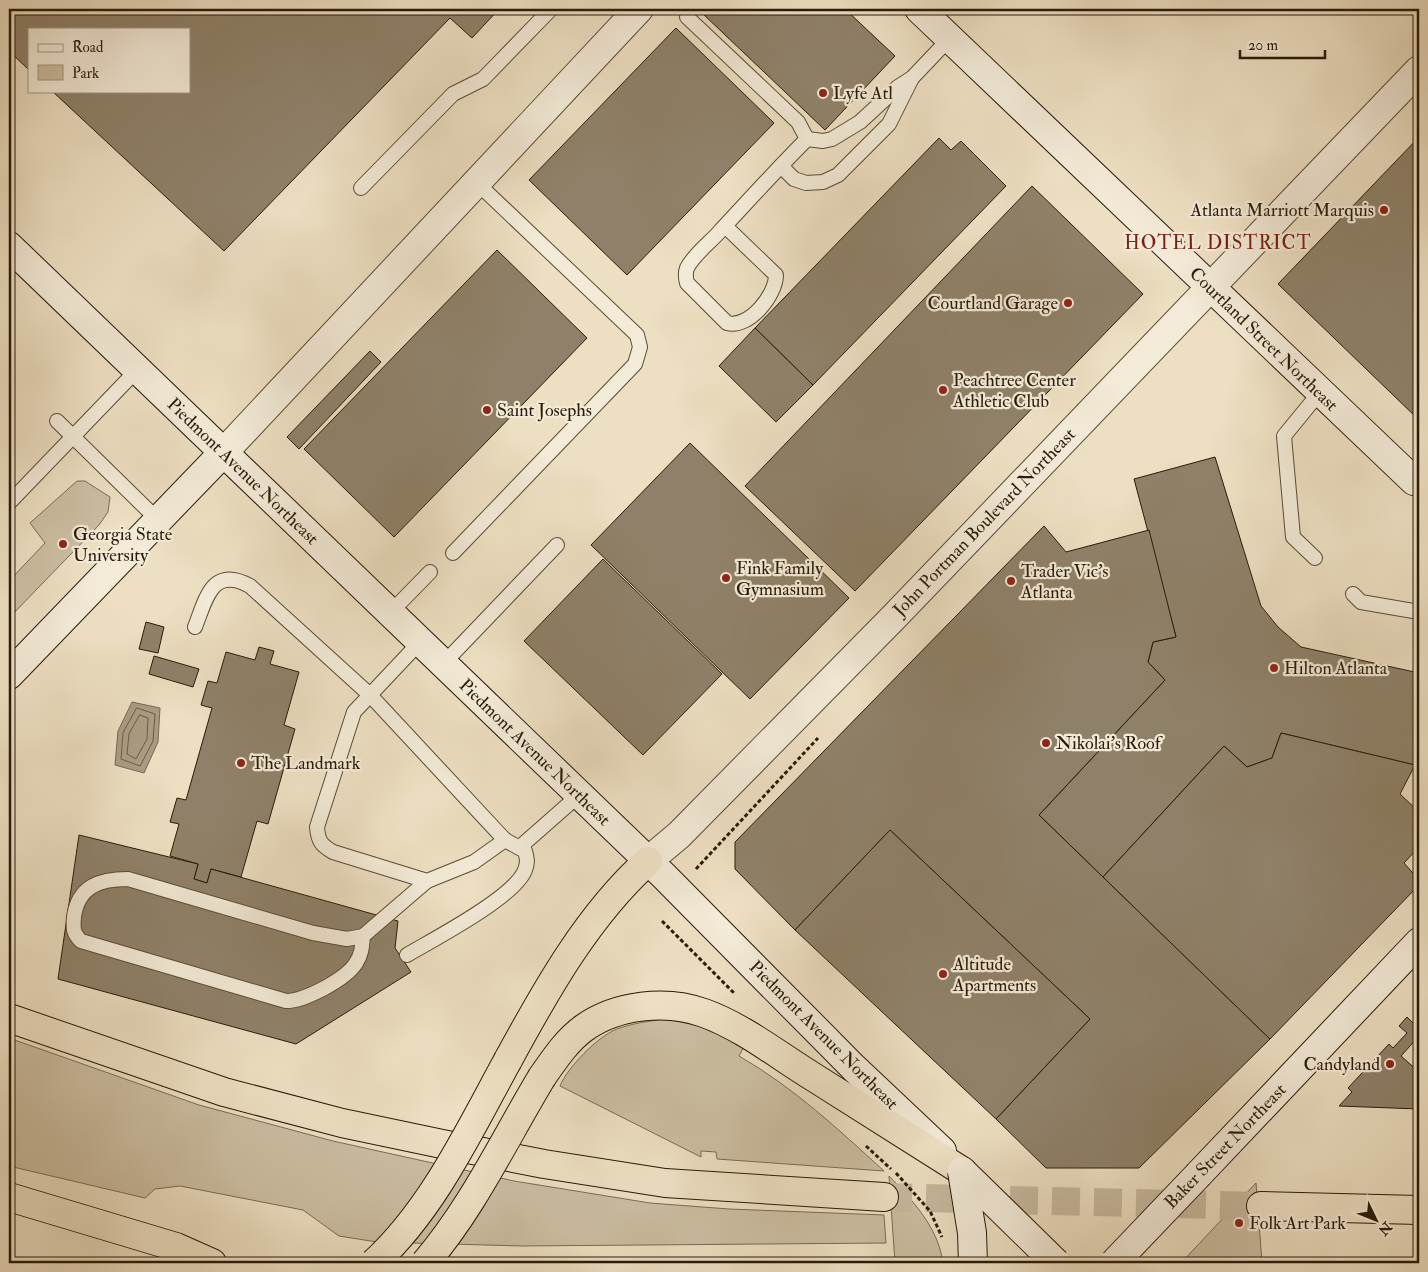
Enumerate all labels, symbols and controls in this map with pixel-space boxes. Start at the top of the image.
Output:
legend [28,28,190,92]
scale bar [1240,28,1326,60]
text: 20 m [1248,36,1278,55]
text: Road [72,38,104,57]
text: Park [72,64,99,83]
place label: Lyfe Atl [833,82,893,105]
marker: Lyfe Atl [817,87,829,99]
place label: Atlanta Marriott Marquis [1189,199,1374,222]
marker: Atlanta Marriott Marquis [1378,204,1390,216]
district label: HOTEL DISTRICT [1124,231,1312,255]
street label: Courtland Street Northeast [1184,262,1343,417]
place label: Courtland Garage [927,292,1058,315]
marker: Courtland Garage [1062,297,1074,309]
place label: Peachtree Center Athletic Club [952,369,1076,413]
marker: Peachtree Center Athletic Club [937,384,949,396]
street label: Piedmont Avenue Northeast [162,393,323,550]
place label: Saint Josephs [497,399,592,422]
marker: Saint Josephs [481,404,493,416]
street label: John Portman Boulevard Northeast [887,423,1081,622]
place label: Georgia State University [73,523,173,567]
marker: Georgia State University [57,538,69,550]
place label: Fink Family Gymnasium [736,557,824,601]
place label: Trader Vic's Atlanta [1020,560,1109,604]
marker: Fink Family Gymnasium [720,572,732,584]
marker: Trader Vic's Atlanta [1005,575,1017,587]
place label: Hilton Atlanta [1284,657,1388,680]
marker: Hilton Atlanta [1268,662,1280,674]
street label: Piedmont Avenue Northeast [454,674,615,831]
place label: Nikolai's Roof [1056,732,1164,755]
marker: Nikolai's Roof [1040,737,1052,749]
place label: The Landmark [251,752,361,775]
marker: The Landmark [235,757,247,769]
place label: Altitude Apartments [952,953,1036,997]
street label: Piedmont Avenue Northeast [744,956,903,1115]
marker: Altitude Apartments [937,968,949,980]
place label: Candyland [1303,1053,1380,1076]
marker: Candyland [1384,1058,1396,1070]
street label: Baker Street Northeast [1159,1079,1291,1214]
north arrow [1350,1194,1400,1244]
place label: Folk Art Park [1249,1212,1346,1235]
marker: Folk Art Park [1233,1217,1245,1229]
text: N [1374,1217,1396,1239]

